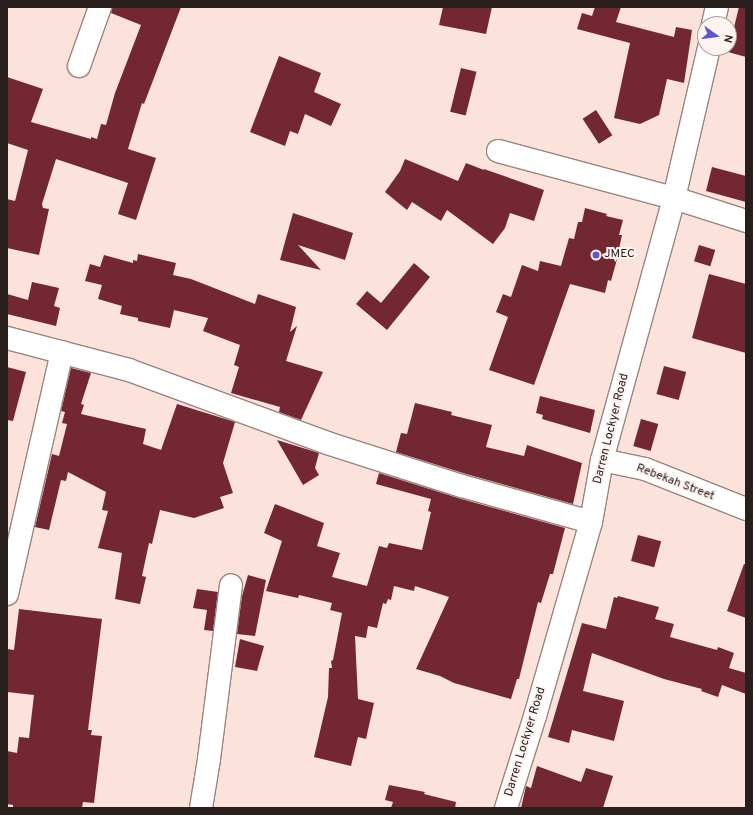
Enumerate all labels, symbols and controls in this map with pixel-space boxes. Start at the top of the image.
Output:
north arrow [697,16,737,56]
text: N [720,33,735,44]
place label: JMEC [604,248,635,262]
marker: JMEC [591,250,601,260]
street label: Darren Lockyer Road [591,372,633,486]
street label: Rebekah Street [634,461,716,505]
street label: Darren Lockyer Road [503,686,549,798]

